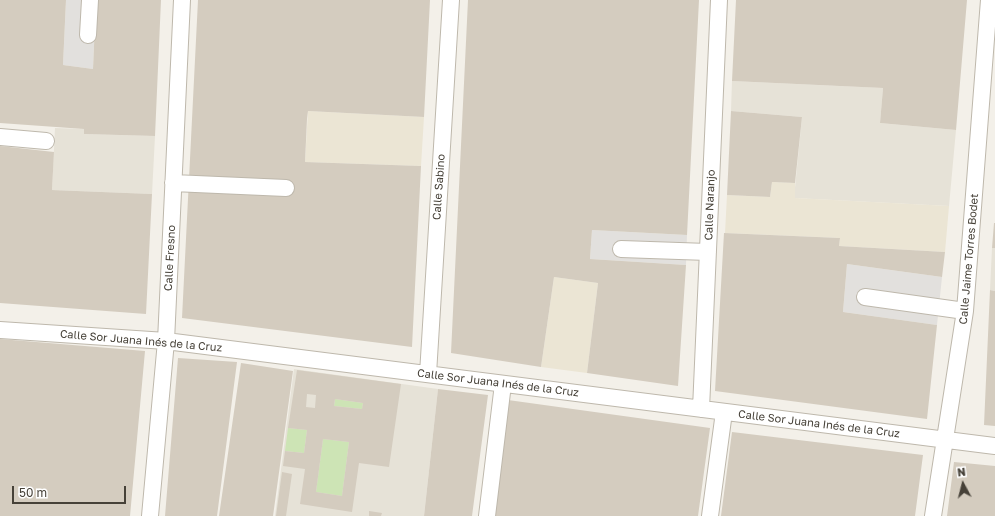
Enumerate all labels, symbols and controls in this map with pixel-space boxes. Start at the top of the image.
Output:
street label: Calle Sabino [430,154,448,220]
street label: Calle Naranjo [702,169,718,241]
street label: Calle Jaime Torres Bodet [957,193,981,325]
street label: Calle Fresno [162,225,178,291]
street label: Calle Sor Juana Inés de la Cruz [59,327,223,355]
street label: Calle Sor Juana Inés de la Cruz [416,367,580,399]
street label: Calle Sor Juana Inés de la Cruz [737,408,901,440]
north arrow [943,464,983,504]
text: N [957,465,966,479]
scale bar [14,478,128,504]
text: 50 m [19,485,47,500]

